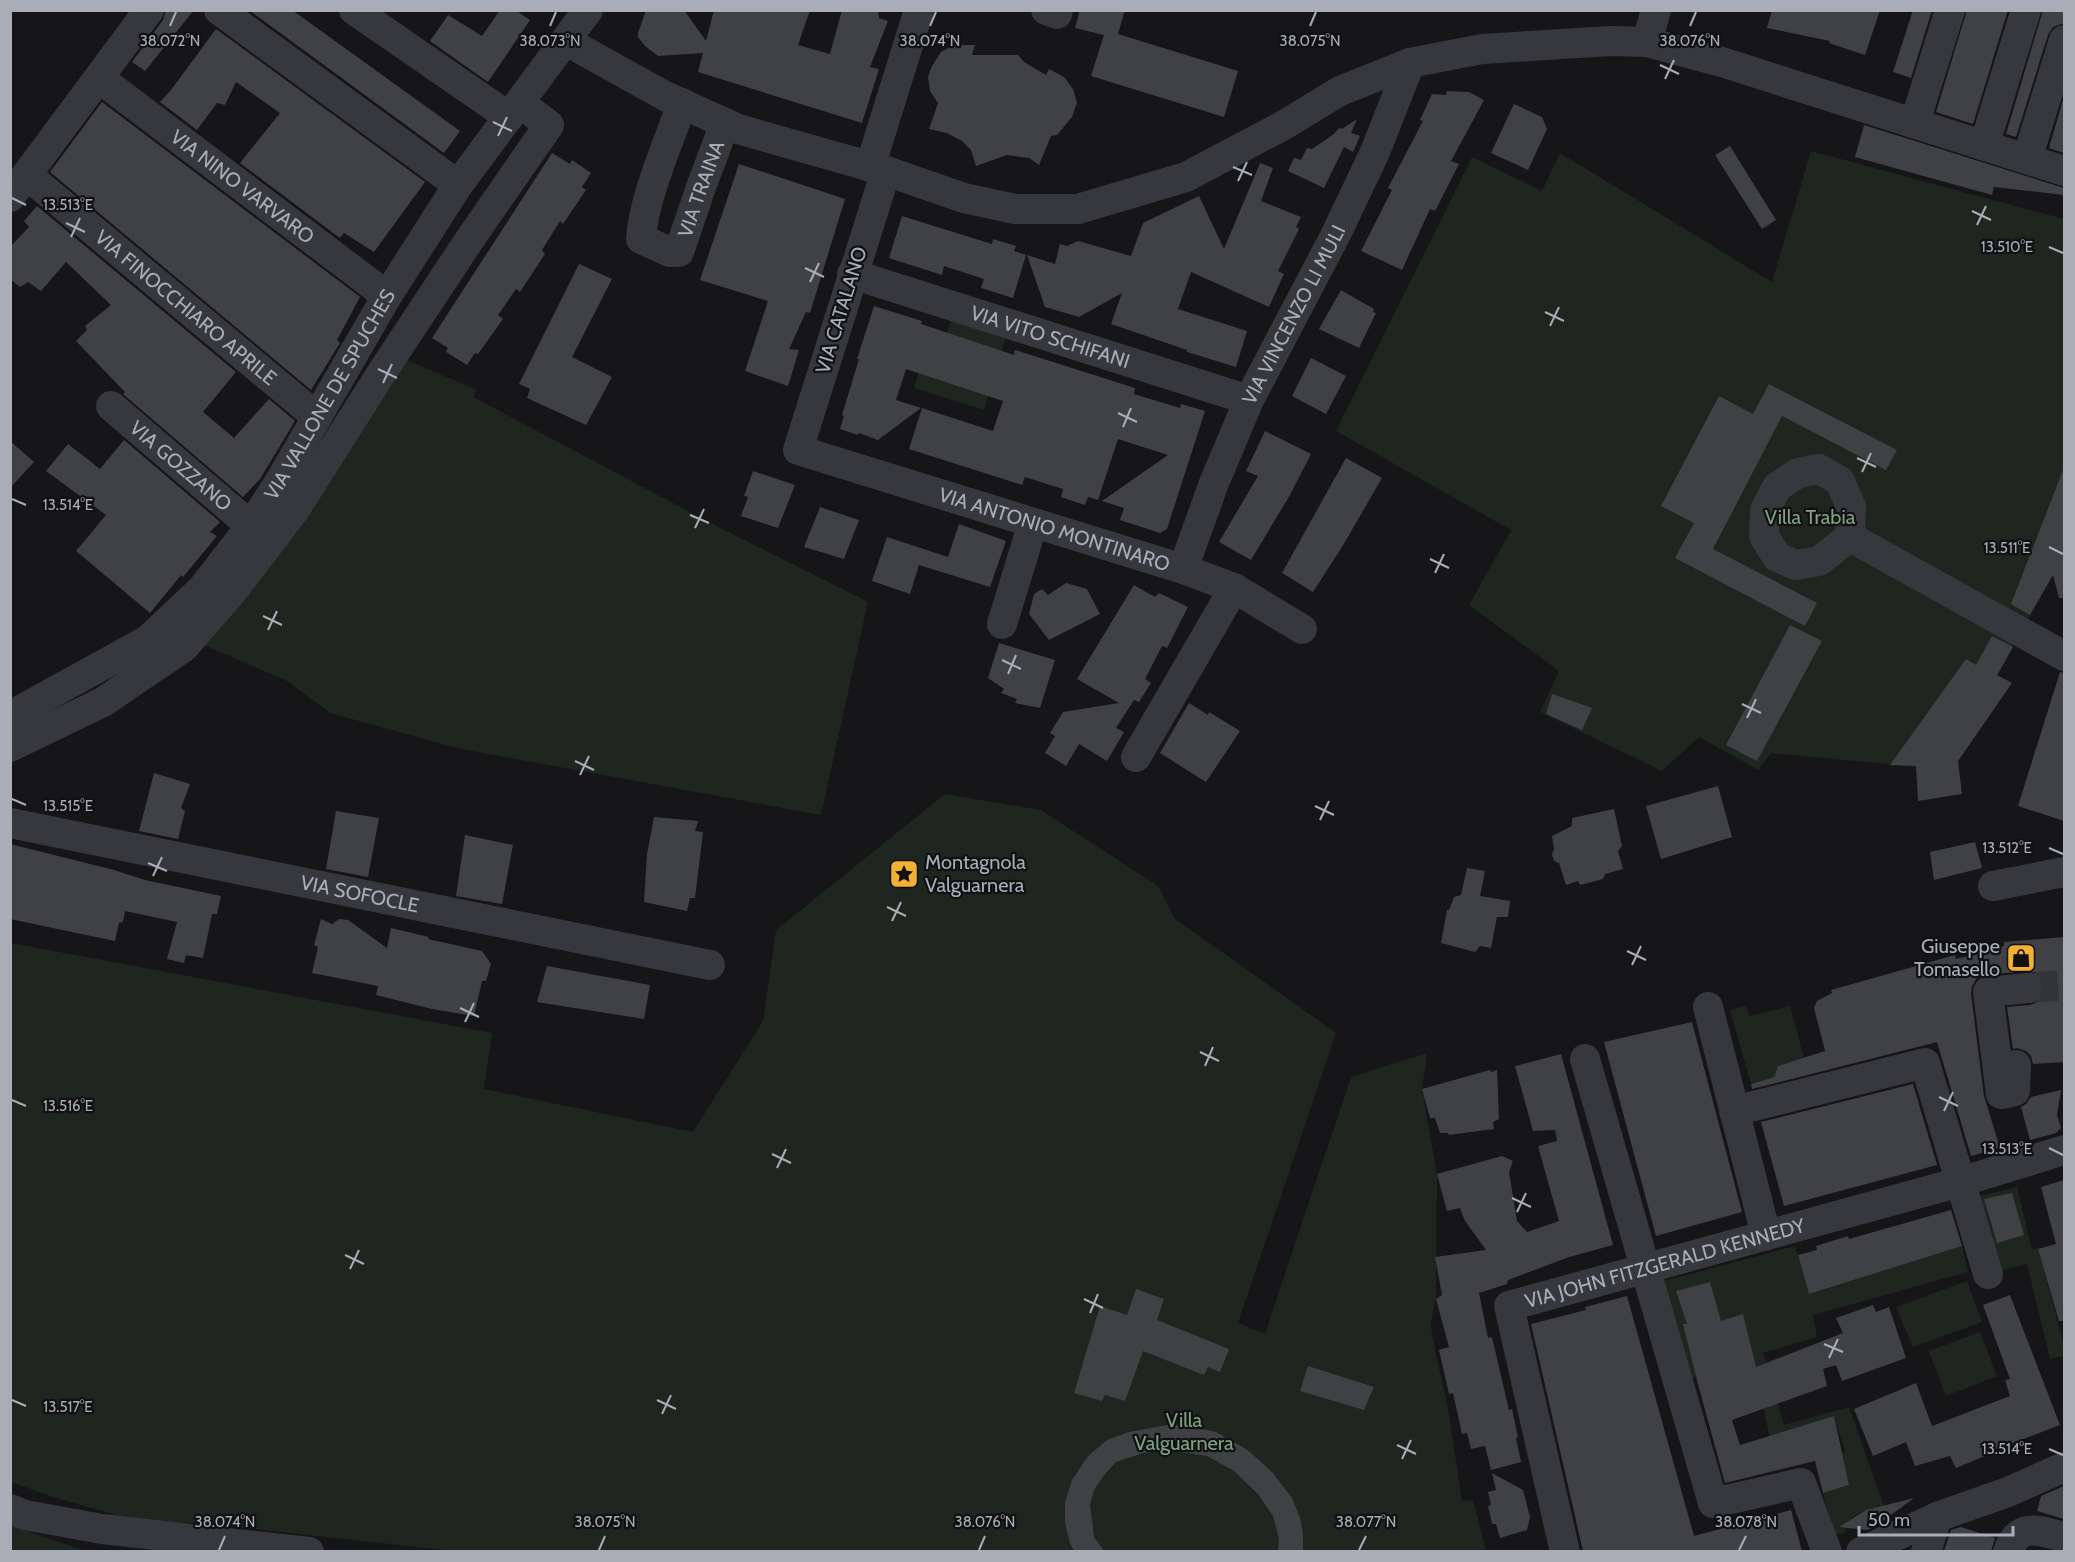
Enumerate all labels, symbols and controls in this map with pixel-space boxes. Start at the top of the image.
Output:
text: 38.072°N [140,32,200,50]
text: 38.073°N [520,32,580,50]
text: 38.074°N [900,32,960,50]
text: 38.075°N [1280,32,1340,50]
text: 38.076°N [1660,32,1720,50]
street label: VIA NINO VARVARO [166,125,319,249]
street label: VIA TRAINA [673,137,730,240]
text: 13.513°E [43,196,93,214]
street label: VIA VINCENZO LI MULI [1237,221,1351,408]
street label: VIA FINOCCHIARO APRILE [90,225,282,390]
text: 13.510°E [1981,238,2033,256]
street label: VIA CATALANO [810,244,872,376]
street label: VIA VALLONE DE SPUCHES [259,285,400,504]
street label: VIA VITO SCHIFANI [968,300,1133,373]
street label: VIA GOZZANO [125,416,237,516]
street label: VIA ANTONIO MONTINARO [936,482,1173,576]
text: 13.514°E [43,496,93,514]
park label: Villa Trabia [1765,505,1856,529]
text: 13.511°E [1984,539,2030,557]
text: 13.515°E [43,797,93,815]
text: 13.512°E [1982,839,2032,857]
place label: Montagnola Valguarnera [925,850,1026,897]
place icon: Montagnola Valguarnera [888,858,920,890]
street label: VIA SOFOCLE [298,870,421,918]
place label: Giuseppe Tomasello [1914,934,2000,981]
shop icon: Giuseppe Tomasello [2005,942,2037,974]
text: 13.516°E [43,1097,93,1115]
text: 13.513°E [1982,1140,2032,1158]
street label: VIA JOHN FITZGERALD KENNEDY [1522,1213,1808,1313]
text: 13.517°E [43,1398,93,1416]
park label: Villa Valguarnera [1134,1408,1234,1455]
text: 13.514°E [1982,1440,2032,1458]
scale bar [1859,1499,2014,1537]
text: 50 m [1868,1509,1910,1531]
text: 38.074°N [195,1513,255,1531]
text: 38.075°N [575,1513,635,1531]
text: 38.076°N [955,1513,1015,1531]
text: 38.077°N [1336,1513,1396,1531]
text: 38.078°N [1715,1513,1777,1531]

